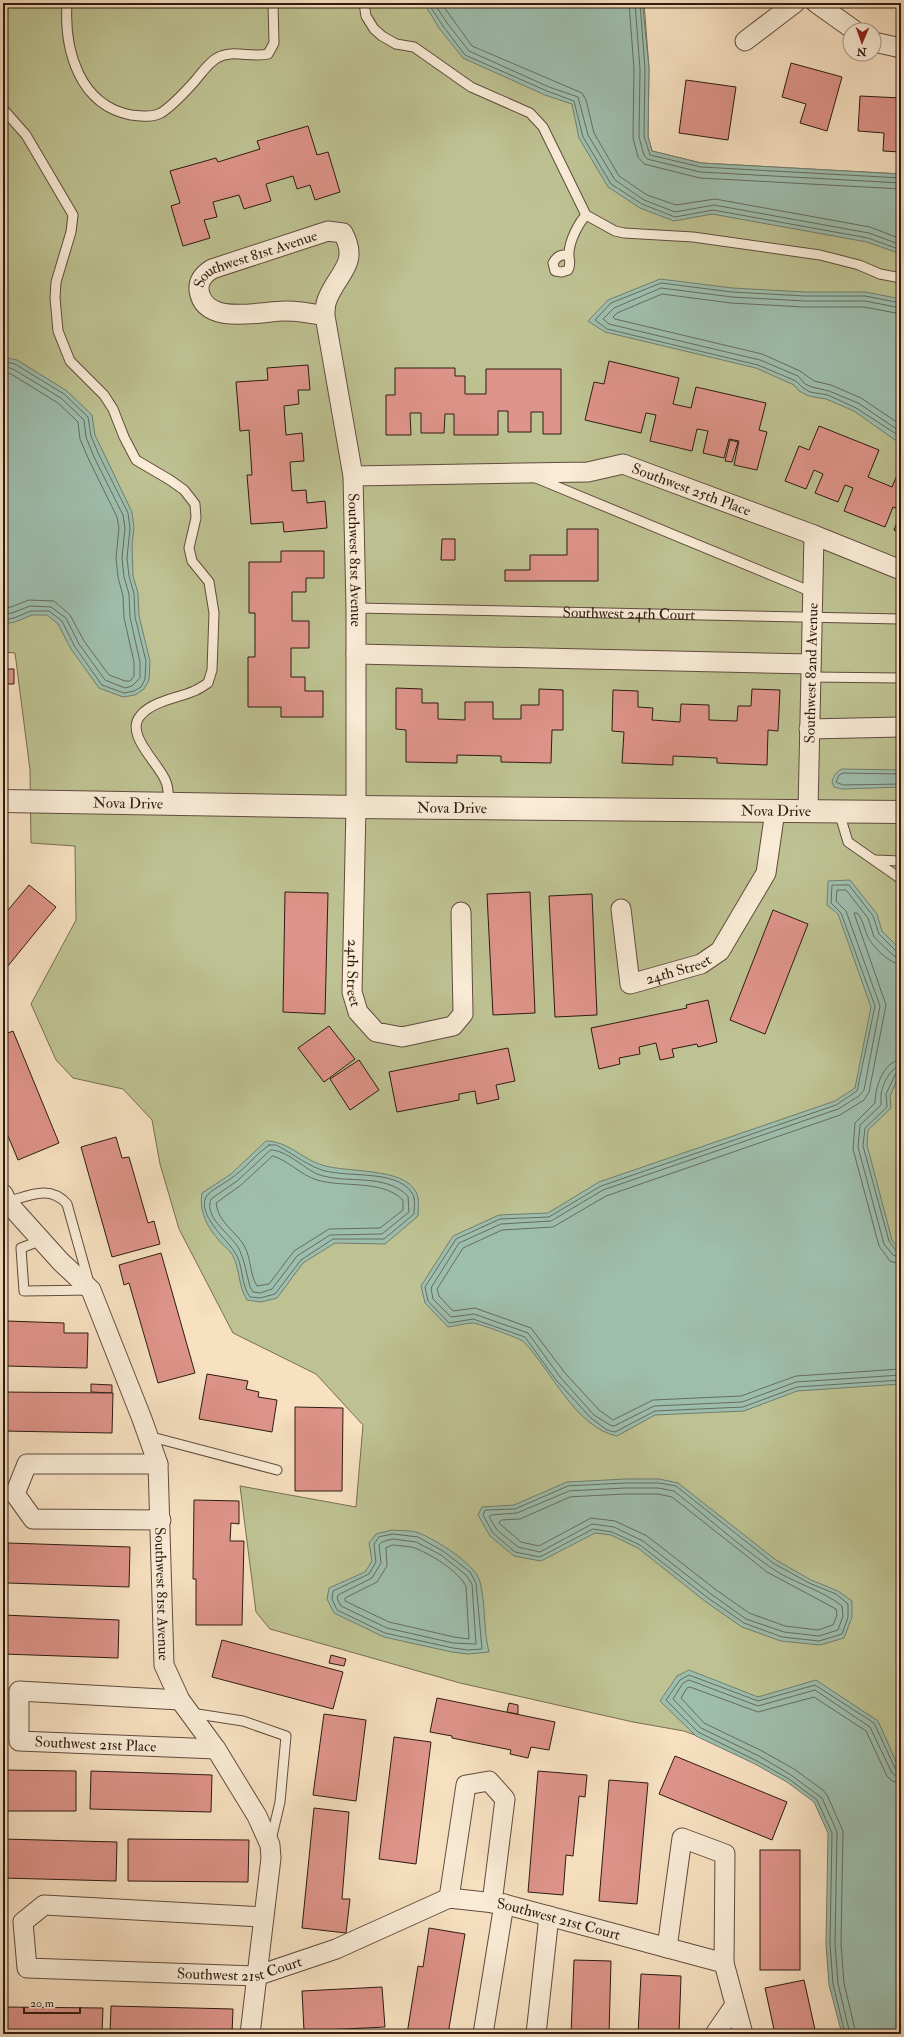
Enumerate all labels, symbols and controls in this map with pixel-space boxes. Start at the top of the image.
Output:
north arrow [842,22,882,62]
text: N [855,45,868,58]
street label: Southwest 81st Avenue [189,226,320,290]
street label: Southwest 25th Place [629,459,754,520]
street label: Southwest 81st Avenue [344,493,366,627]
street label: Southwest 82nd Avenue [800,602,822,744]
street label: Southwest 24th Court [562,603,696,624]
street label: Nova Drive [93,793,163,813]
street label: Nova Drive [417,798,487,818]
street label: Nova Drive [741,801,811,821]
street label: 24th Street [342,939,365,1009]
street label: 24th Street [643,950,715,989]
street label: Southwest 81st Avenue [150,1527,173,1661]
street label: Southwest 21st Place [34,1732,157,1756]
street label: Southwest 21st Court [496,1894,623,1944]
street label: Southwest 21st Court [176,1952,305,1986]
scale bar [24,1989,80,2015]
text: 20 m [30,1996,55,2011]

